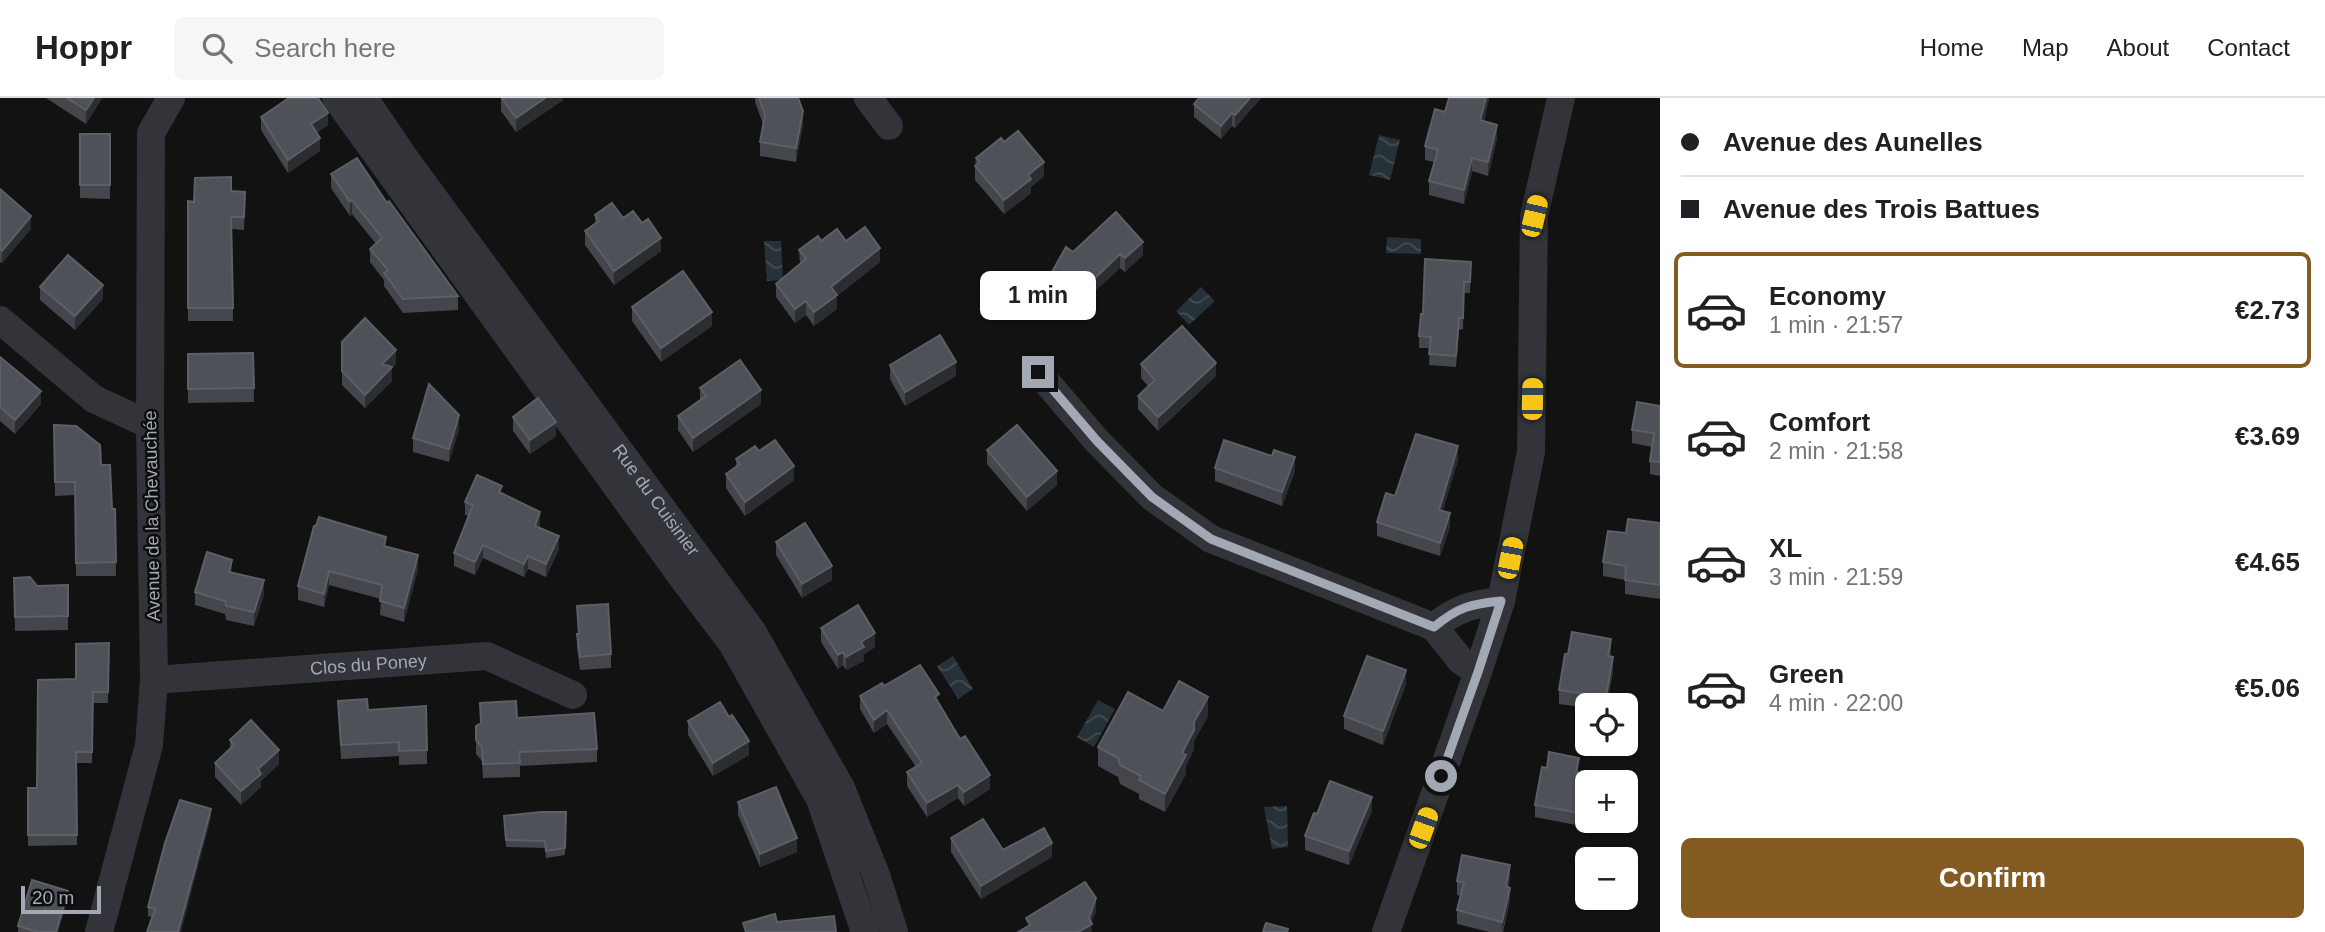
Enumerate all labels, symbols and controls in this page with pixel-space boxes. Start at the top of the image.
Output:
search box [174,17,664,80]
text: Hoppr [35,29,132,66]
icon: search [198,29,236,67]
text: Search here [254,33,396,63]
text: Home [1920,34,1984,61]
text: Map [2022,34,2069,61]
text: About [2107,34,2169,61]
text: Contact [2207,34,2290,61]
text: Avenue des Aunelles [1723,127,1983,157]
car [1520,193,1549,239]
text: Avenue des Trois Battues [1723,194,2040,224]
callout: 1 min [980,271,1096,320]
icon: car [1685,279,1748,342]
text: Economy [1769,281,1886,311]
text: 1 min [1008,282,1068,308]
text: €2.73 [2235,295,2300,325]
text: 1 min · 21:57 [1769,312,1903,338]
route end [1022,356,1054,388]
car [1522,378,1543,420]
icon: car [1685,405,1748,468]
text: Comfort [1769,407,1870,437]
street label: Avenue de la Chevauchée [140,410,164,622]
text: €3.69 [2235,421,2300,451]
text: 2 min · 21:58 [1769,438,1903,464]
street label: Rue du Cuisinier [608,441,703,560]
icon: car [1685,531,1748,594]
text: XL [1769,533,1802,563]
car [1496,535,1525,581]
text: €4.65 [2235,547,2300,577]
text: 3 min · 21:59 [1769,564,1903,590]
street label: Clos du Poney [309,650,428,679]
icon: car [1685,657,1748,720]
text: Green [1769,659,1844,689]
text: €5.06 [2235,673,2300,703]
text: 4 min · 22:00 [1769,690,1903,716]
map controls [1575,693,1638,910]
button: locate [1575,693,1638,756]
route start [1425,760,1457,792]
button: + [1575,770,1638,833]
car [1406,805,1441,851]
button: Confirm [1681,838,2304,918]
button: − [1575,847,1638,910]
scale bar [21,883,102,915]
text: 20 m [32,887,74,908]

